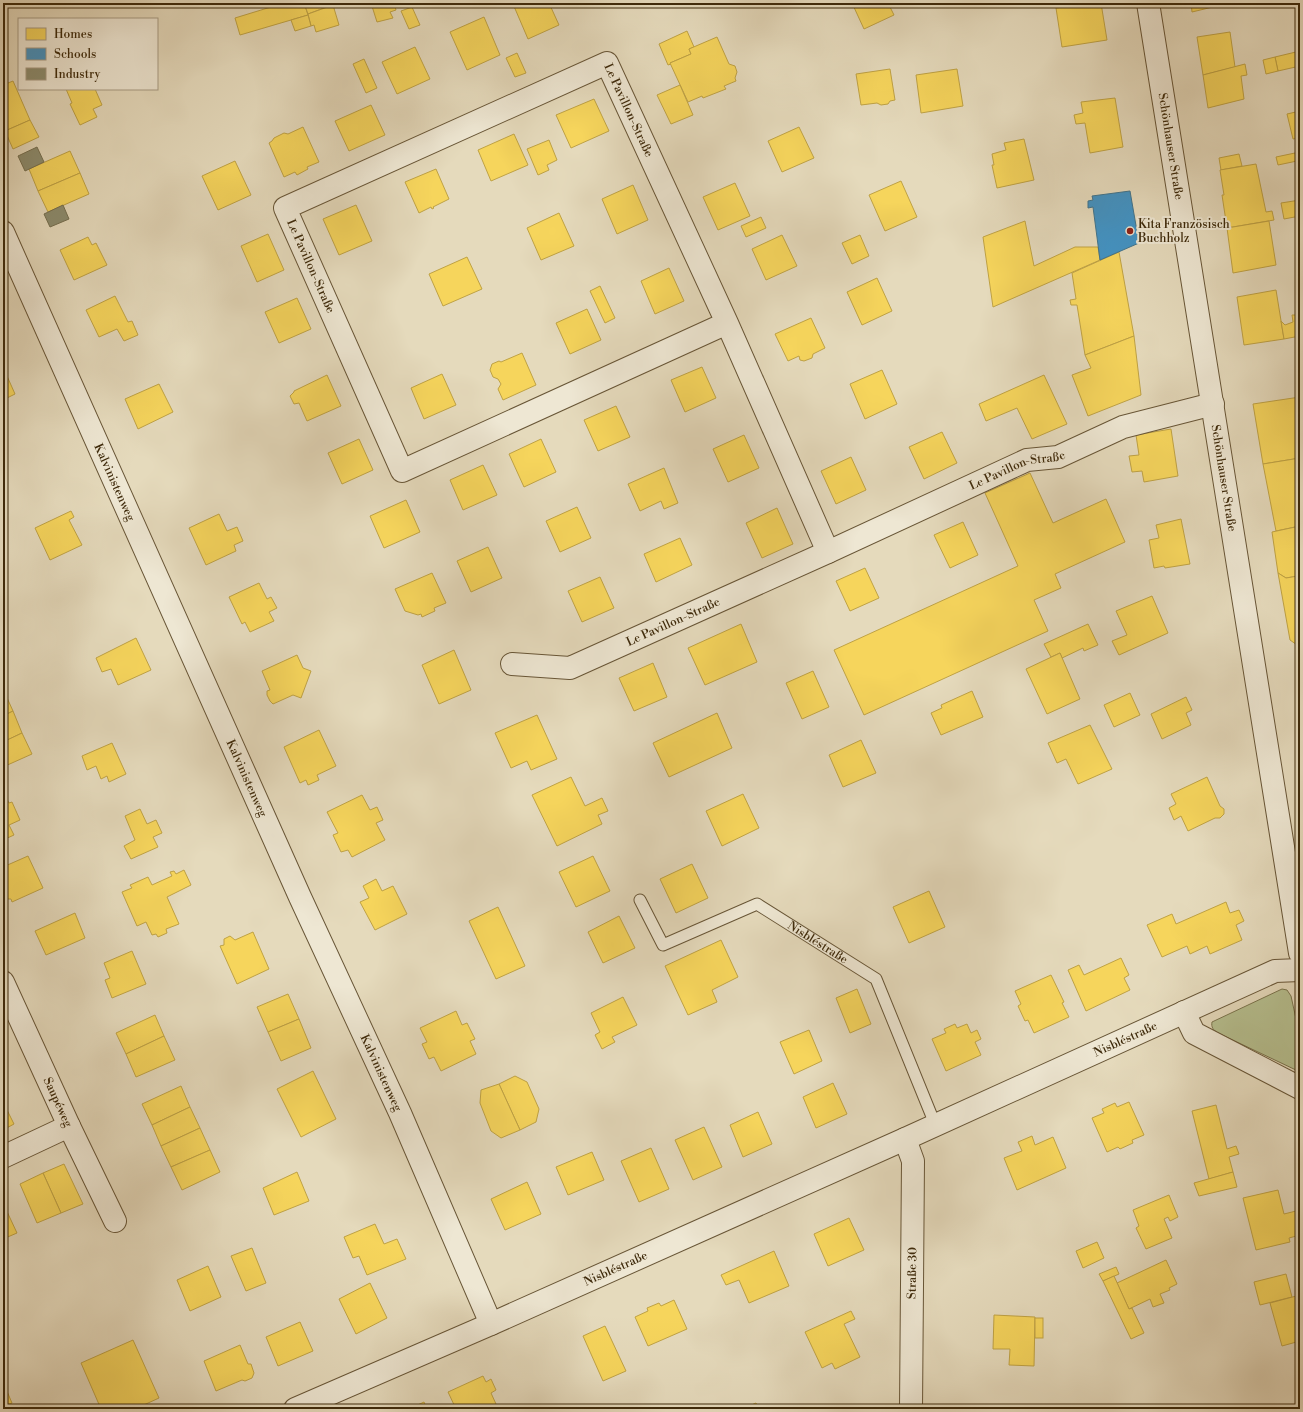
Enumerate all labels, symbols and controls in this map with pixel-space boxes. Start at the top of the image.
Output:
legend [18,18,158,90]
text: Homes [54,27,92,42]
text: Schools [54,47,96,62]
street label: Le Pavillon-Straße [600,61,656,159]
text: Industry [54,67,101,82]
street label: Schönhauser Straße [1154,92,1186,201]
street label: Le Pavillon-Straße [283,217,338,315]
place label: Kita Französisch Buchholz [1137,217,1230,246]
marker: Kita Französisch Buchholz [1125,226,1135,236]
street label: Schönhauser Straße [1208,423,1239,533]
street label: Kalvinistenweg [90,441,138,524]
street label: Le Pavillon-Straße [967,448,1068,494]
street label: Le Pavillon-Straße [624,595,722,650]
street label: Kalvinistenweg [223,737,271,820]
street label: Nisbléstraße [785,918,850,967]
street label: Nisbléstraße [1091,1019,1160,1060]
street label: Kalvinistenweg [357,1032,406,1115]
street label: Saupéweg [40,1075,76,1130]
street label: Straße 30 [905,1247,920,1299]
street label: Nisbléstraße [581,1248,650,1290]

